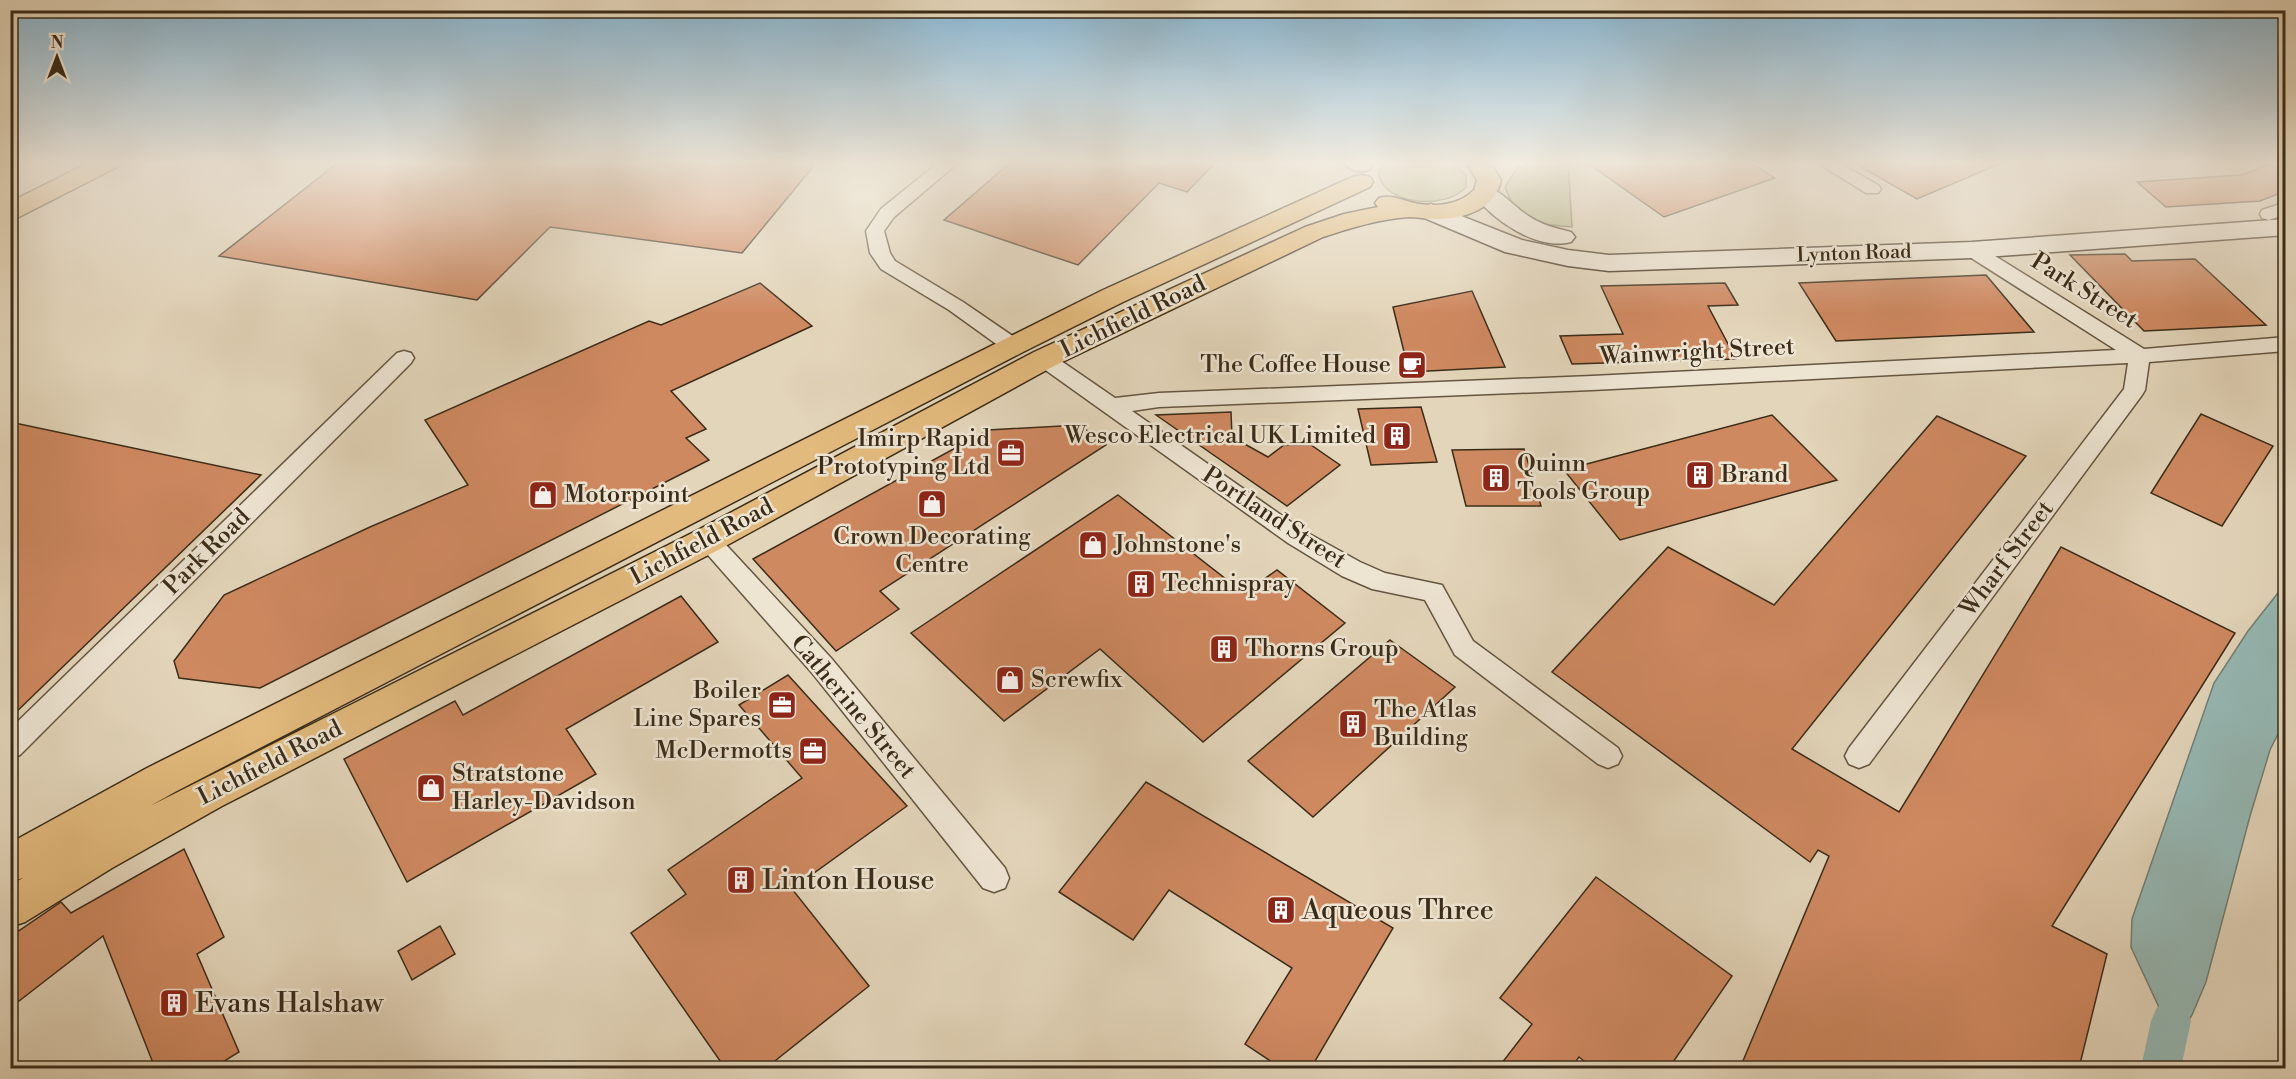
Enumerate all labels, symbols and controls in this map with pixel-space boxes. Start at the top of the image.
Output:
north arrow [27,27,87,87]
text: N [51,33,64,53]
street label: Lynton Road [1796,239,1912,268]
street label: Park Street [2025,246,2143,336]
street label: Lichfield Road [1055,269,1211,365]
street label: Wainwright Street [1598,332,1796,372]
cafe icon: The Coffee House [1396,349,1428,381]
place label: The Coffee House [1200,350,1391,380]
building icon: Wesco Electrical UK Limited [1381,420,1413,452]
place label: Wesco Electrical UK Limited [1063,421,1376,451]
place label: Imirp Rapid Prototyping Ltd [817,424,990,482]
office icon: Imirp Rapid Prototyping Ltd [995,437,1027,469]
place label: Quinn Tools Group [1517,449,1650,507]
building icon: Brand [1684,459,1716,491]
street label: Portland Street [1196,460,1352,576]
place label: Brand [1720,460,1789,490]
building icon: Quinn Tools Group [1480,462,1512,494]
shop icon: Motorpoint [527,479,559,511]
place label: Motorpoint [564,480,690,510]
shop icon: Crown Decorating Centre [916,488,948,520]
street label: Lichfield Road [625,491,779,592]
street label: Wharf Street [1953,494,2061,624]
street label: Park Road [157,502,257,602]
place label: Crown Decorating Centre [833,522,1031,580]
shop icon: Johnstone's [1077,529,1109,561]
place label: Johnstone's [1113,530,1241,560]
building icon: Technispray [1125,568,1157,600]
place label: Technispray [1162,569,1296,599]
street label: Catherine Street [784,629,922,786]
building icon: Thorns Group [1208,633,1240,665]
place label: Thorns Group [1245,634,1399,664]
shop icon: Screwfix [994,664,1026,696]
place label: Screwfix [1031,665,1123,695]
place label: Boiler Line Spares [633,676,761,734]
office icon: Boiler Line Spares [766,689,798,721]
place label: The Atlas Building [1373,695,1477,753]
building icon: The Atlas Building [1337,708,1369,740]
street label: Lichfield Road [193,714,348,812]
office icon: McDermotts [797,735,829,767]
place label: McDermotts [655,736,792,766]
place label: Stratstone Harley-Davidson [452,759,636,817]
shop icon: Stratstone Harley-Davidson [415,772,447,804]
place label: Linton House [762,863,935,898]
building icon: Linton House [725,864,757,896]
place label: Aqueous Three [1301,893,1494,928]
building icon: Aqueous Three [1265,894,1297,926]
place label: Evans Halshaw [195,986,384,1021]
building icon: Evans Halshaw [158,987,190,1019]

